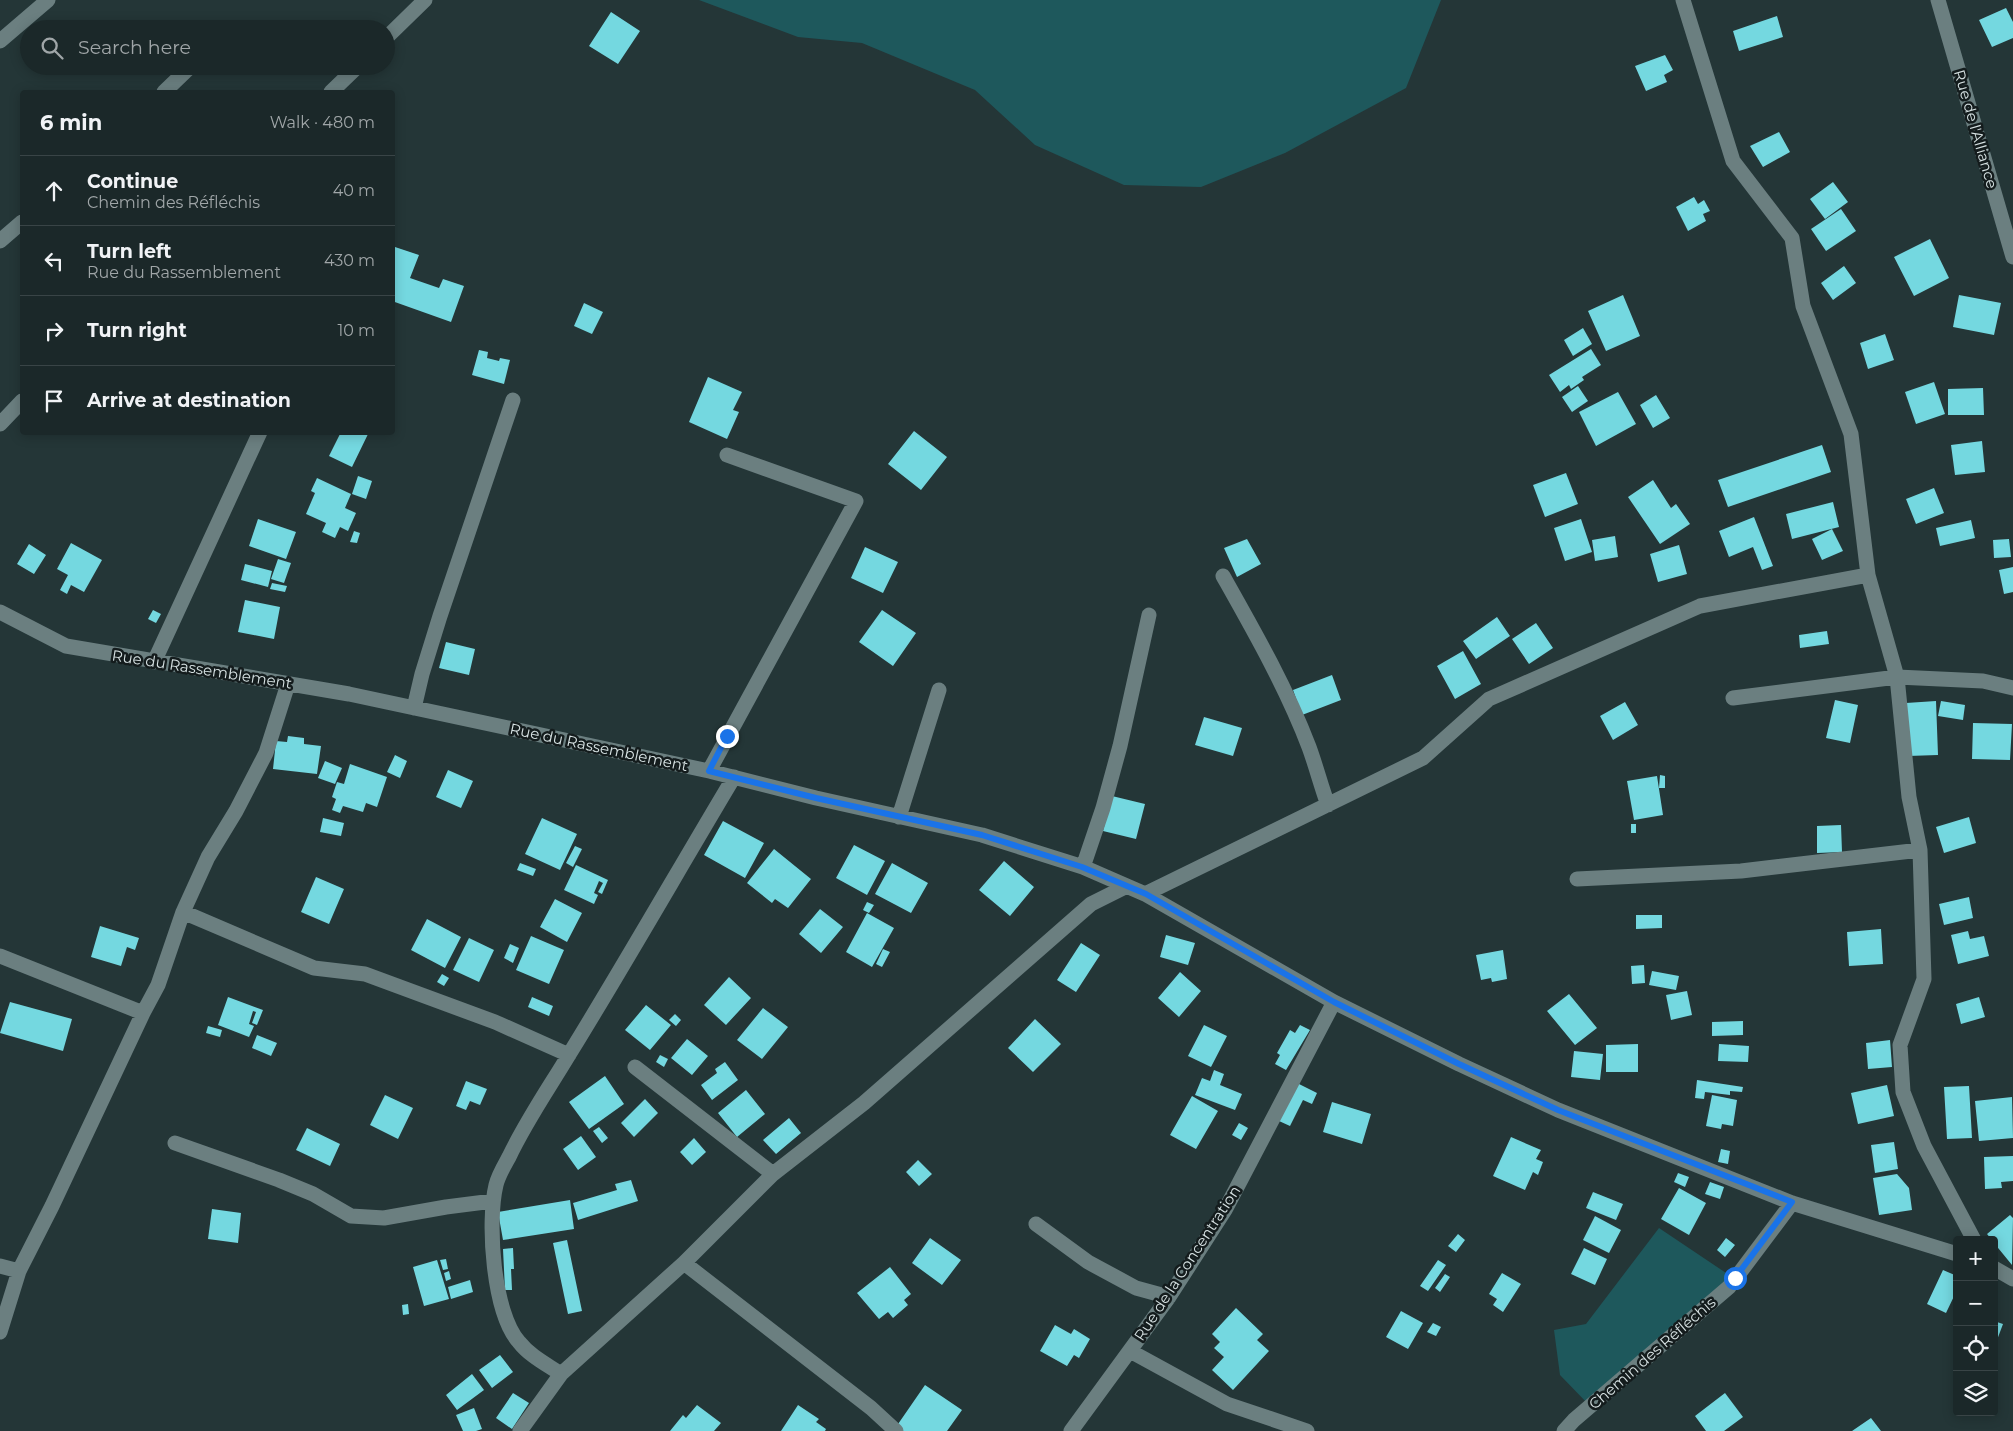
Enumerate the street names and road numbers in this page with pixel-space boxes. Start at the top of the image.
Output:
street label: Rue de l'Alliance [1950,67,2002,191]
street label: Rue du Rassemblement [111,645,293,693]
street label: Rue du Rassemblement [508,719,690,775]
street label: Rue de la Concentration [1130,1182,1244,1344]
street label: Chemin des Réfléchis [1585,1293,1719,1413]

